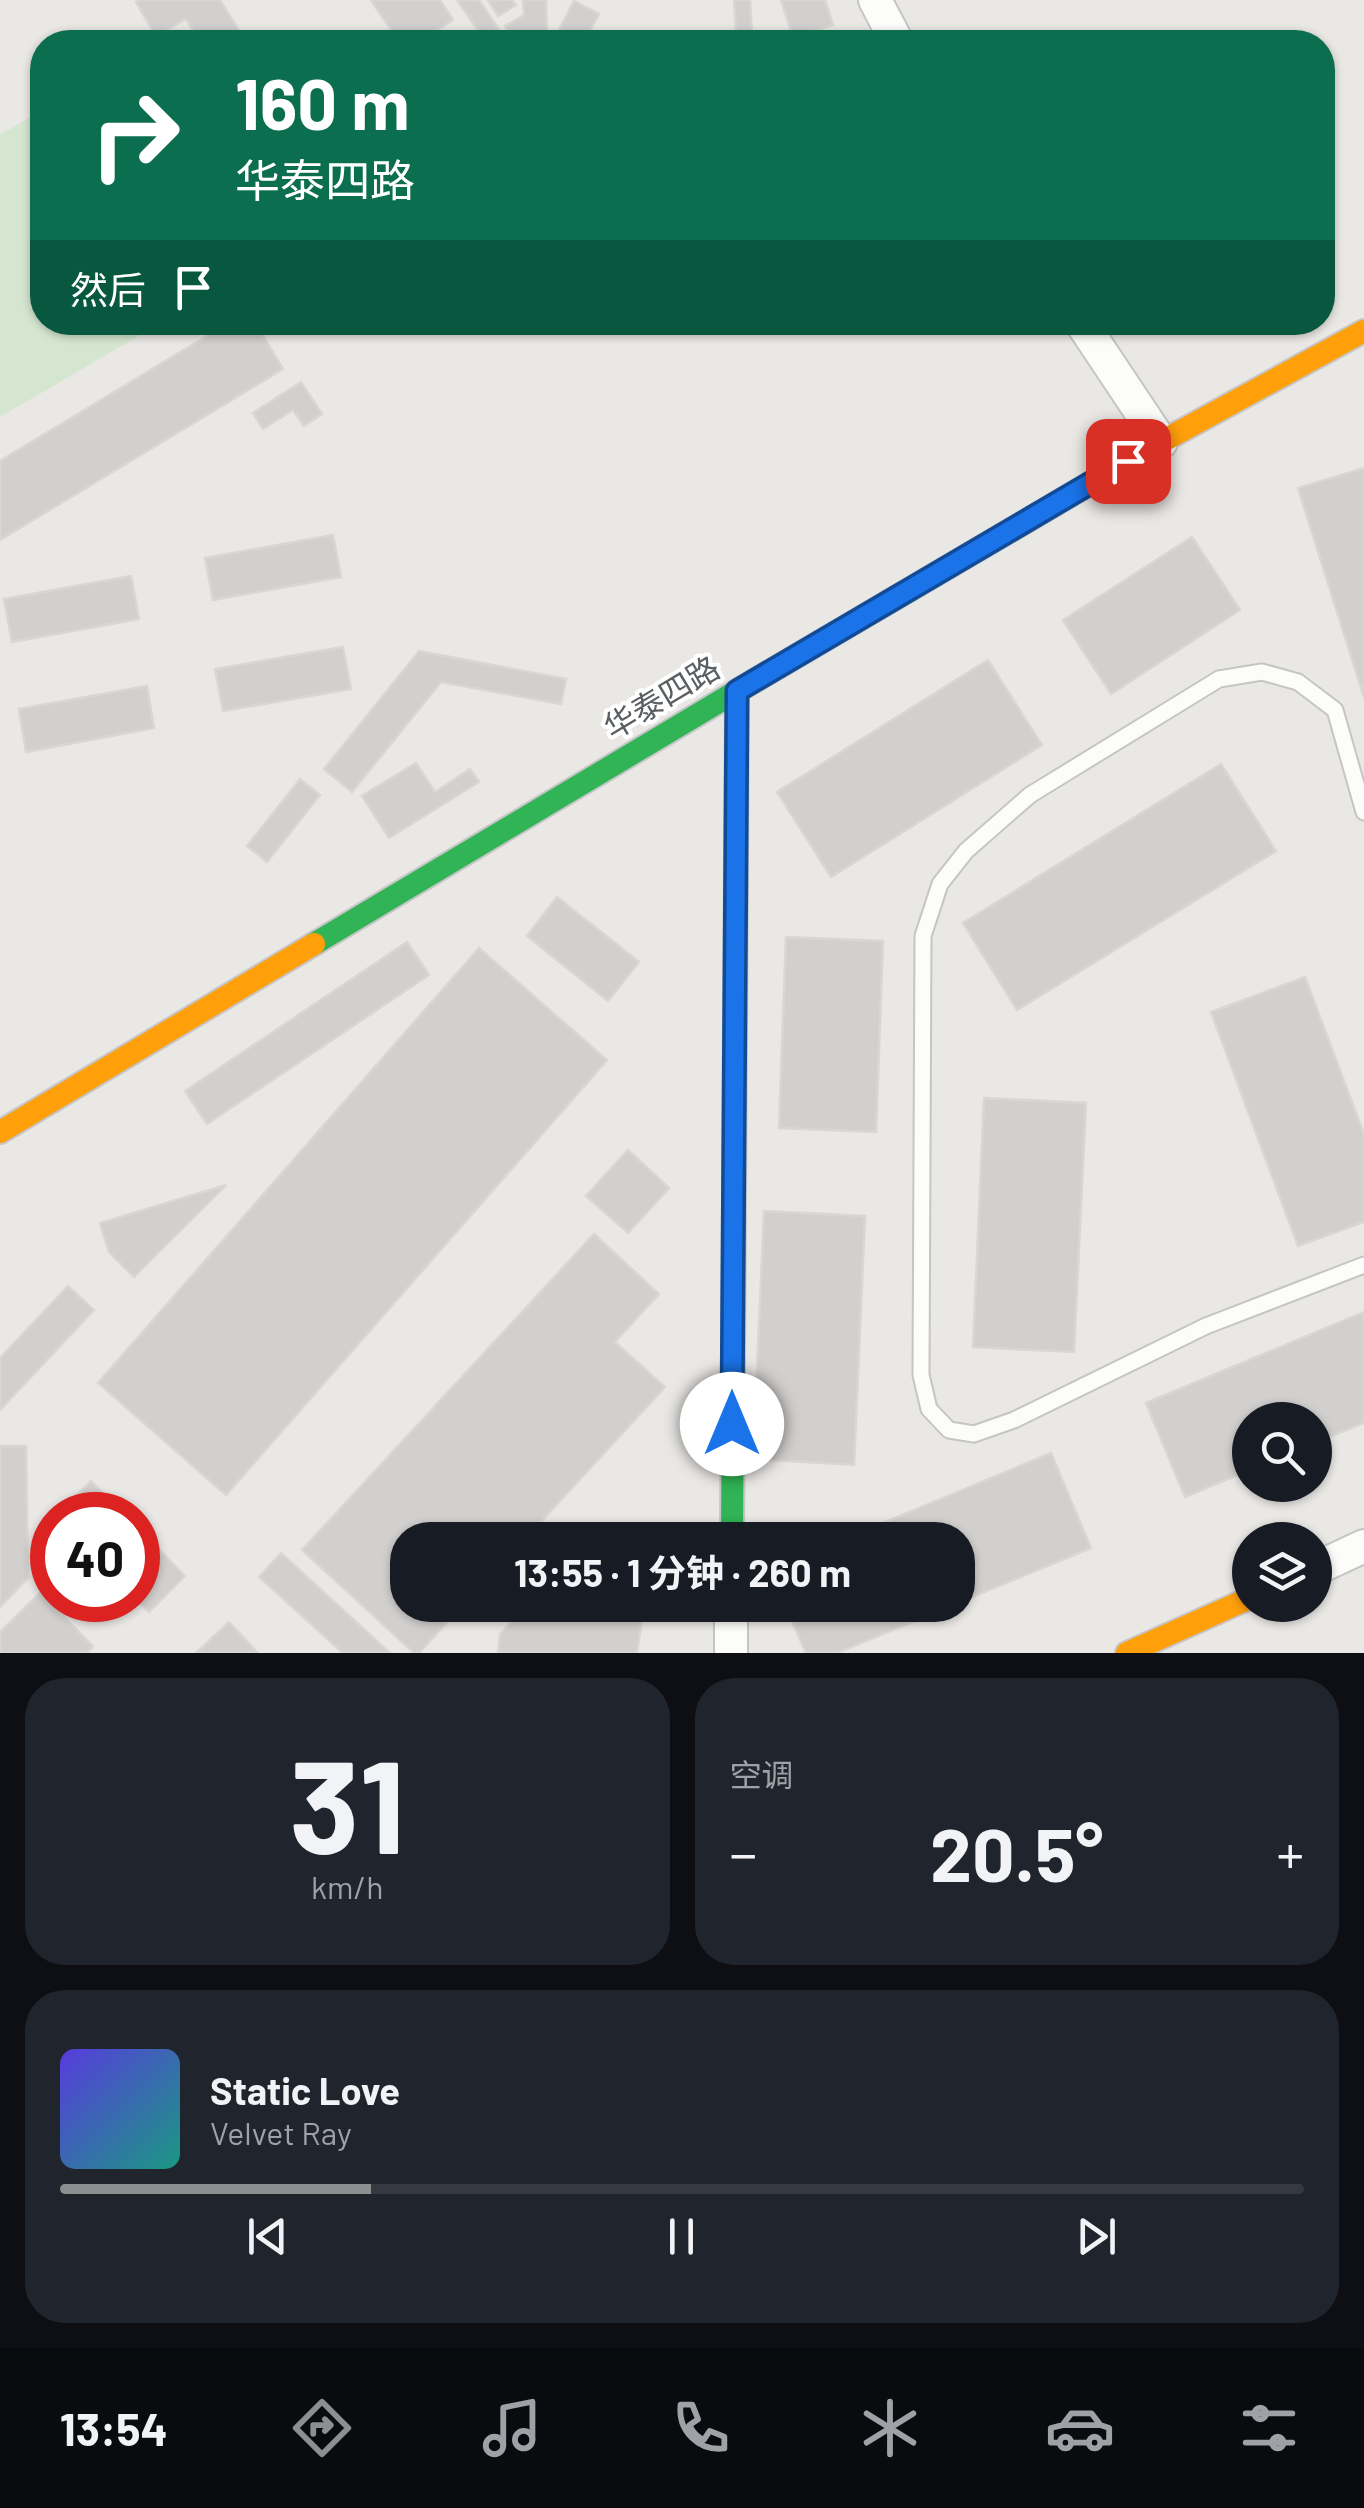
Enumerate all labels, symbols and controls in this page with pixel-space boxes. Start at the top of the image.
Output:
text: 160 m [235,60,410,144]
icon: right [70,70,200,200]
text: 华泰四路 [235,152,415,206]
icon: arrive [166,260,221,315]
text: 然后 [70,266,146,312]
pin [1086,419,1171,504]
icon: arrive [1101,434,1156,489]
street label: 华泰四路 [596,647,726,746]
position arrow [680,1372,784,1476]
map controls [1232,1402,1332,1622]
button: search [1232,1402,1332,1502]
speed limit sign: 40 [30,1492,160,1622]
button: layers [1232,1522,1332,1622]
text: 13:55 · 1 分钟 · 260 m [514,1549,851,1595]
text: 31 [289,1724,405,1880]
text: 空调 [730,1755,794,1793]
text: 20.5° [930,1807,1104,1897]
text: − [730,1819,757,1885]
text: + [1276,1819,1304,1885]
text: km/h [311,1867,383,1905]
text: Static Love [210,2067,400,2113]
text: Velvet Ray [210,2113,352,2151]
icon: previous [240,2209,295,2264]
icon: pause [654,2209,709,2264]
icon: next [1069,2209,1124,2264]
icon: directions [287,2393,357,2463]
icon: music [477,2393,547,2463]
icon: phone [666,2393,736,2463]
icon: climate [855,2393,925,2463]
icon: car [1045,2393,1115,2463]
icon: filters [1234,2393,1304,2463]
text: 13:54 [60,2401,168,2455]

